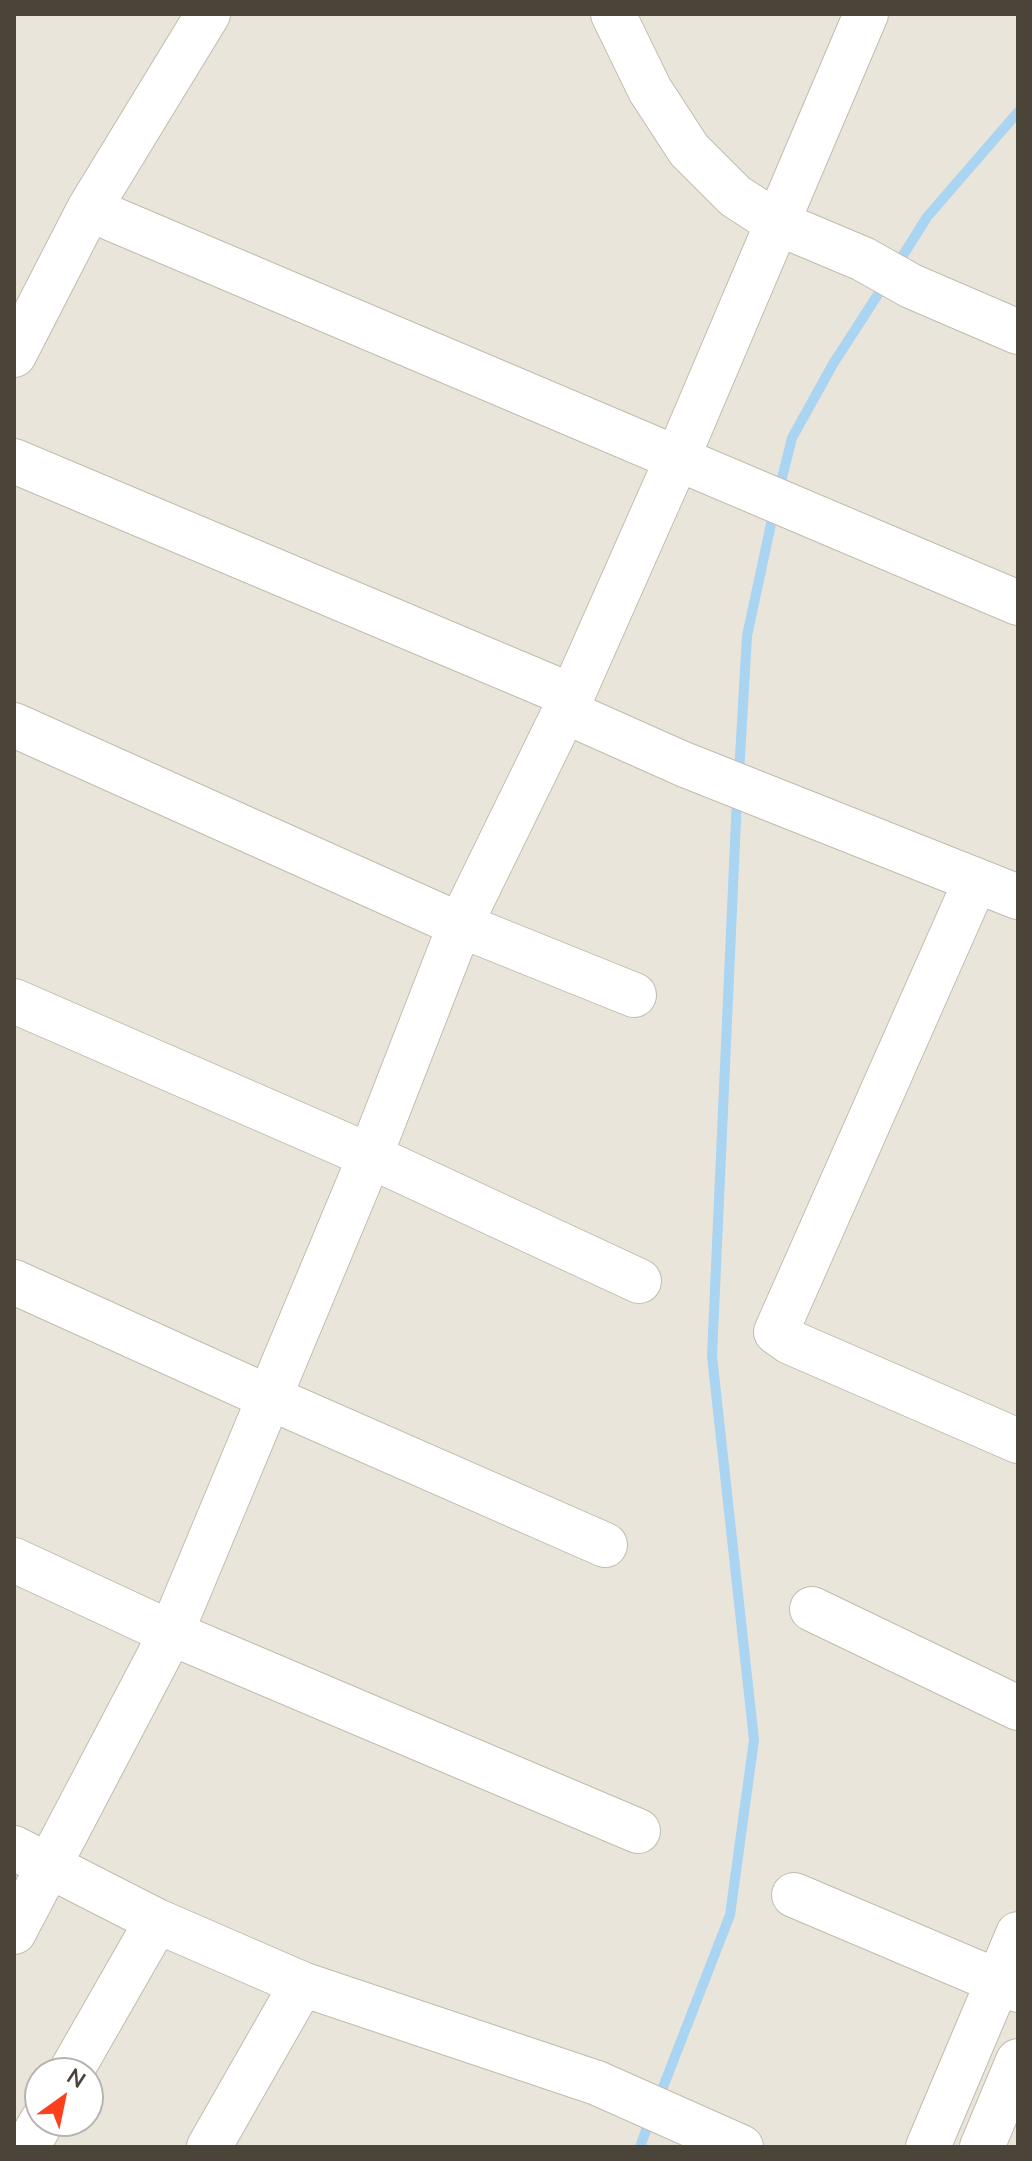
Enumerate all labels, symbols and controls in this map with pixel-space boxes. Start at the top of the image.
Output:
north arrow [24,2057,104,2137]
text: N [61,2061,91,2096]

